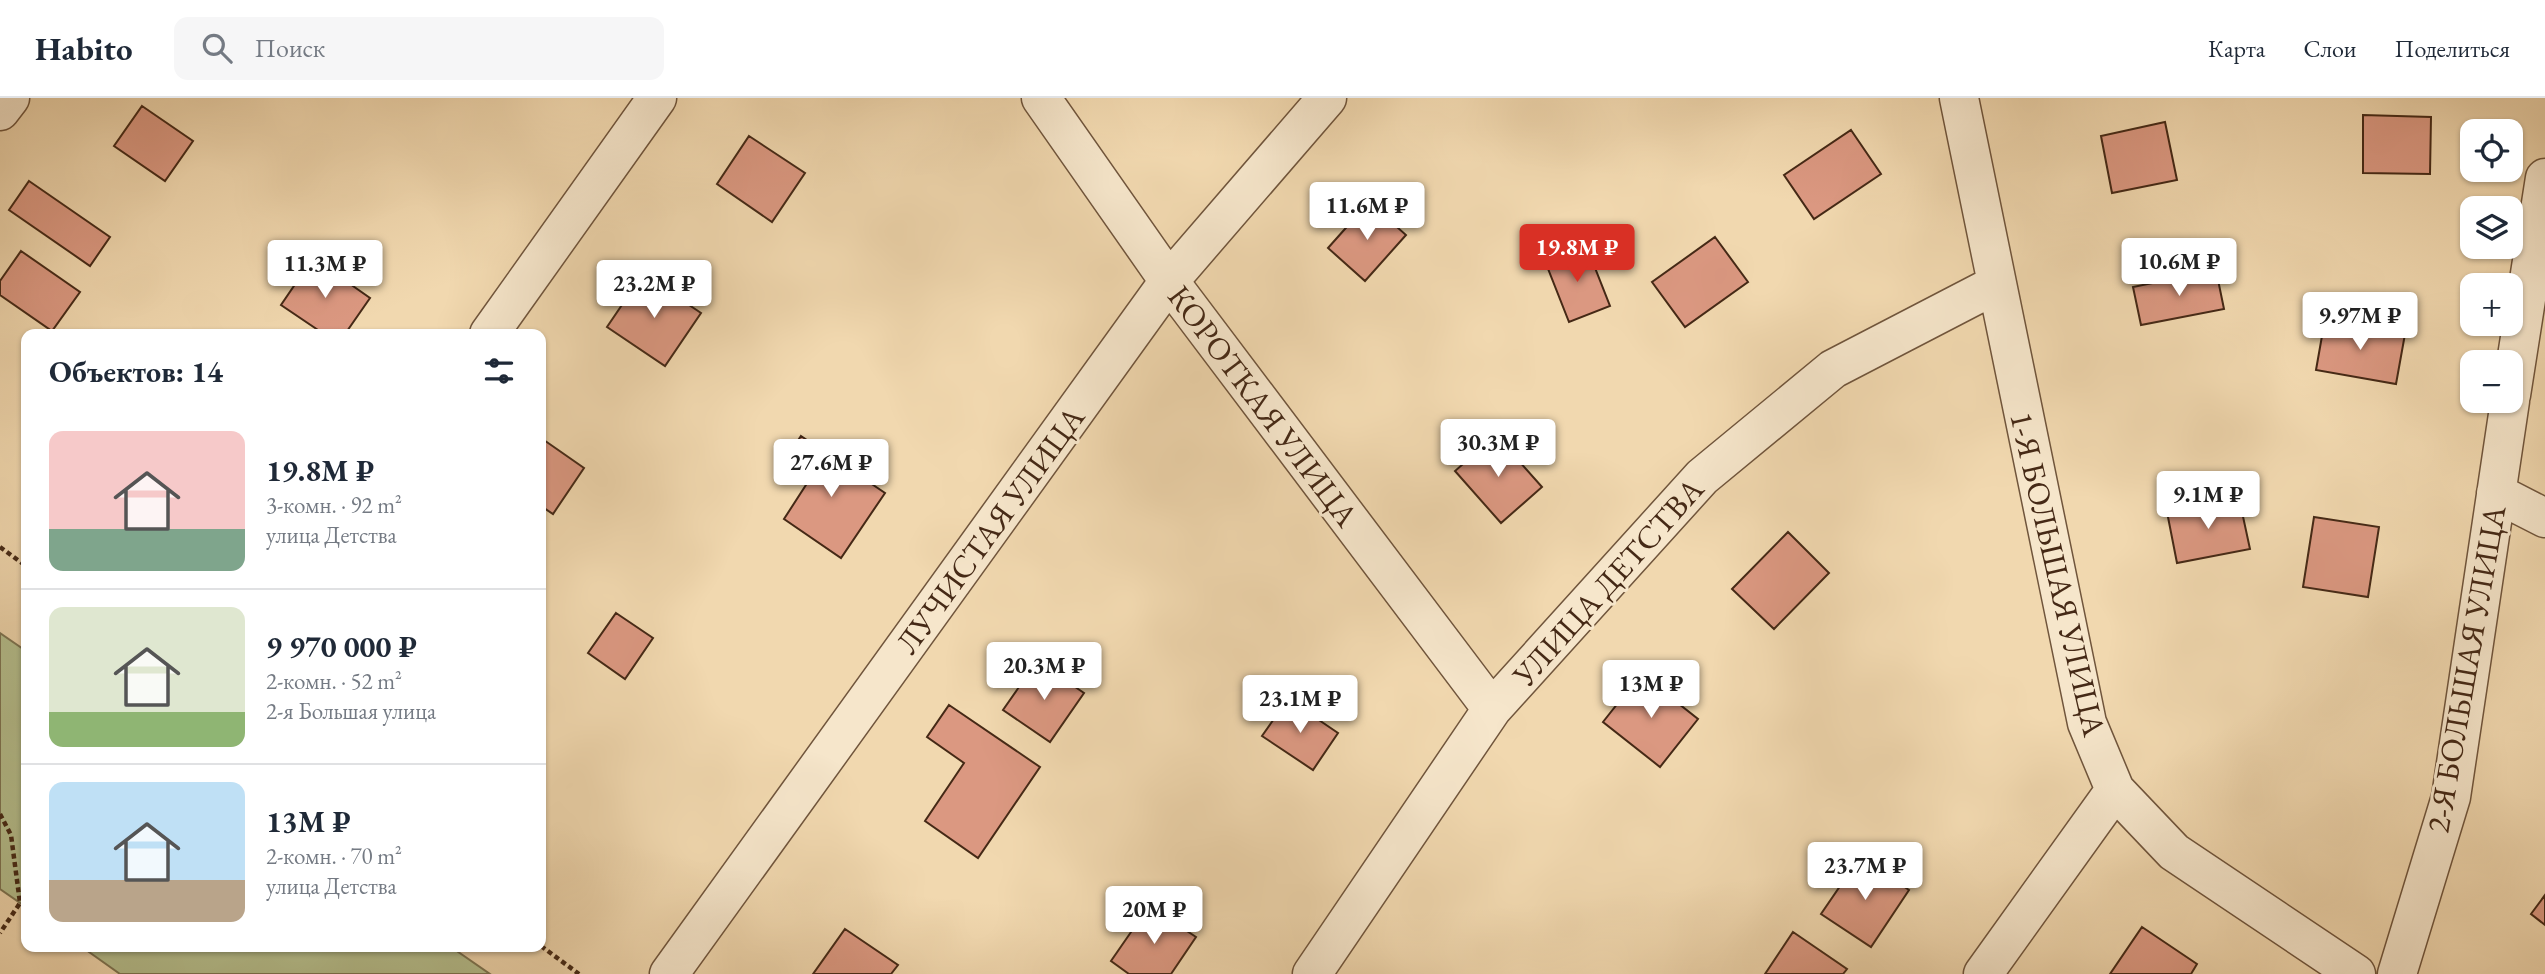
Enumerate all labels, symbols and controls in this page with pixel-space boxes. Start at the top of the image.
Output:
search box [174,17,664,80]
text: Habito [35,27,132,70]
icon: search [198,29,236,67]
text: Поиск [254,31,325,65]
text: Карта [2208,33,2265,64]
text: Слои [2303,33,2357,64]
text: Поделиться [2395,33,2510,64]
map controls [2460,119,2523,413]
button: locate [2460,119,2523,182]
pin: 11.6M ₽ [1302,183,1432,242]
text: 11.6M ₽ [1326,190,1408,220]
button: layers [2460,196,2523,259]
pin: 19.8M ₽ [1512,225,1642,284]
text: 19.8M ₽ [1536,232,1618,262]
pin: 10.6M ₽ [2114,238,2244,298]
pin: 11.3M ₽ [260,240,390,300]
text: 10.6M ₽ [2138,246,2220,276]
text: 11.3M ₽ [284,248,366,278]
pin: 23.2M ₽ [589,260,719,320]
text: 23.2M ₽ [613,268,695,298]
button: + [2460,273,2523,336]
street label: КОРОТКАЯ УЛИЦА [1158,277,1368,536]
pin: 9.97M ₽ [2295,292,2425,352]
text: 9.97M ₽ [2319,300,2401,330]
button: − [2460,350,2523,413]
text: Объектов: 14 [49,352,223,391]
icon: filters [480,352,518,390]
street label: ЛУЧИСТАЯ УЛИЦА [886,397,1094,662]
street label: 1-Я БОЛЬШАЯ УЛИЦА [2000,408,2116,741]
pin: 30.3M ₽ [1433,420,1563,479]
text: 30.3M ₽ [1457,427,1539,457]
pin: 27.6M ₽ [766,440,896,499]
text: 27.6M ₽ [790,447,872,477]
text: 19.8M ₽ [266,451,374,490]
icon: home [105,459,189,543]
street label: УЛИЦА ДЕТСТВА [1503,468,1713,696]
pin: 9.1M ₽ [2151,472,2265,531]
text: 9.1M ₽ [2173,479,2243,509]
text: 3-комн. · 92 m² [266,490,402,520]
street label: 2-Я БОЛЬШАЯ УЛИЦА [2417,501,2516,836]
text: улица Детства [266,520,397,550]
text: 9 970 000 ₽ [266,627,417,666]
icon: home [105,635,189,719]
pin: 20.3M ₽ [979,642,1109,702]
text: 20.3M ₽ [1003,650,1085,680]
pin: 13M ₽ [1602,660,1700,720]
text: 2-комн. · 52 m² [266,666,402,696]
text: 13M ₽ [1618,668,1684,698]
pin: 23.1M ₽ [1235,676,1365,735]
text: 23.1M ₽ [1259,683,1341,713]
text: 2-я Большая улица [266,696,436,726]
text: 13M ₽ [266,802,351,841]
icon: home [105,810,189,894]
text: 2-комн. · 70 m² [266,841,402,871]
pin: 23.7M ₽ [1800,842,1930,902]
text: 23.7M ₽ [1824,850,1906,880]
text: улица Детства [266,871,397,901]
pin: 20M ₽ [1105,886,1203,946]
text: 20M ₽ [1121,894,1187,924]

